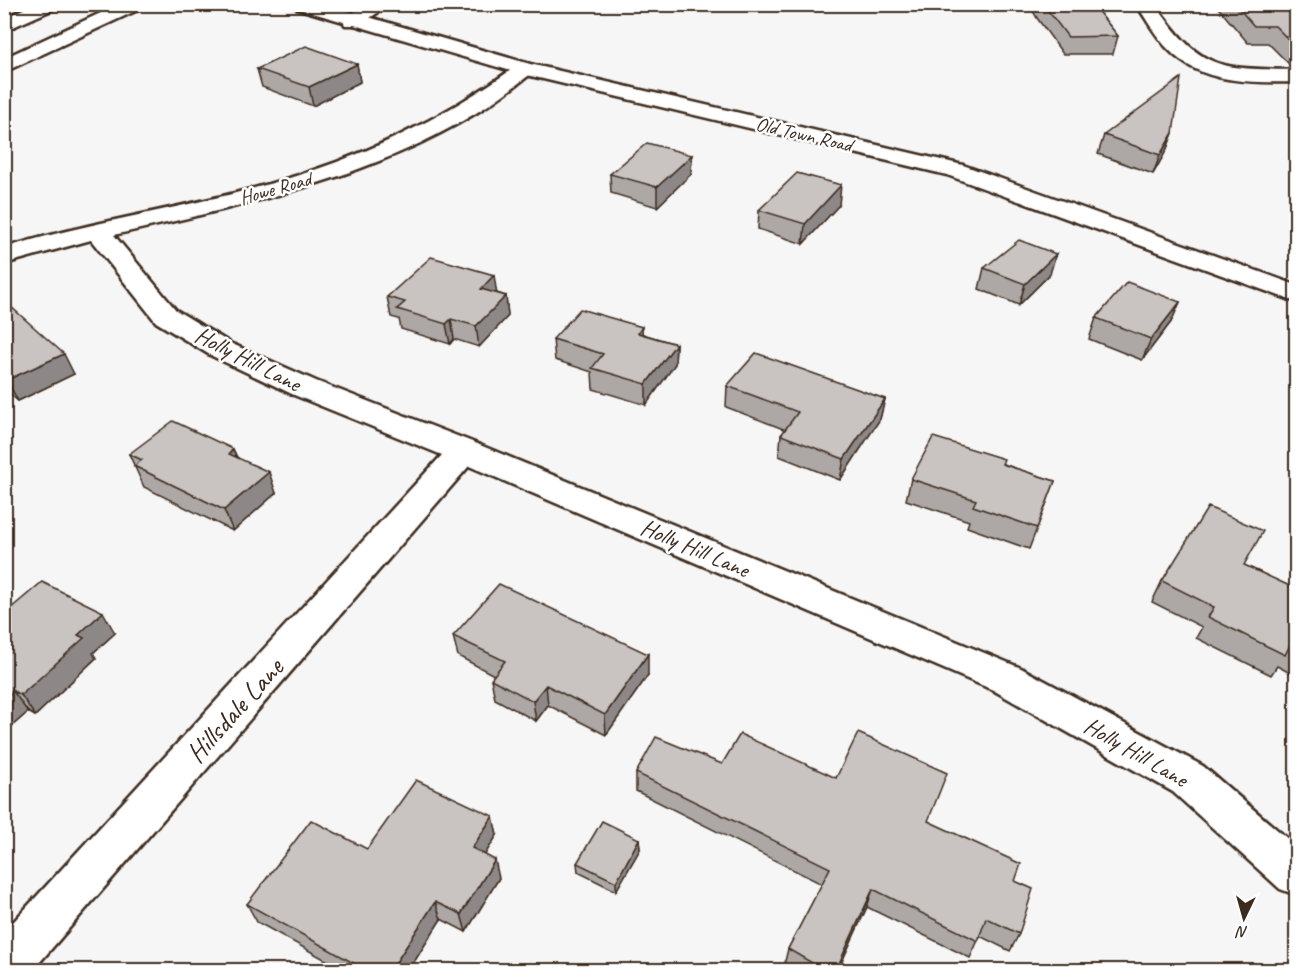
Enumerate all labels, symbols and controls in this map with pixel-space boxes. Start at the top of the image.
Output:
street label: Old Town Road [753,111,858,158]
street label: Howe Road [236,165,317,211]
street label: Holly Hill Lane [190,320,308,399]
street label: Holly Hill Lane [636,512,756,585]
street label: Hillsdale Lane [178,649,292,770]
street label: Holly Hill Lane [1079,710,1195,795]
north arrow [1214,888,1274,948]
text: N [1234,921,1249,942]

